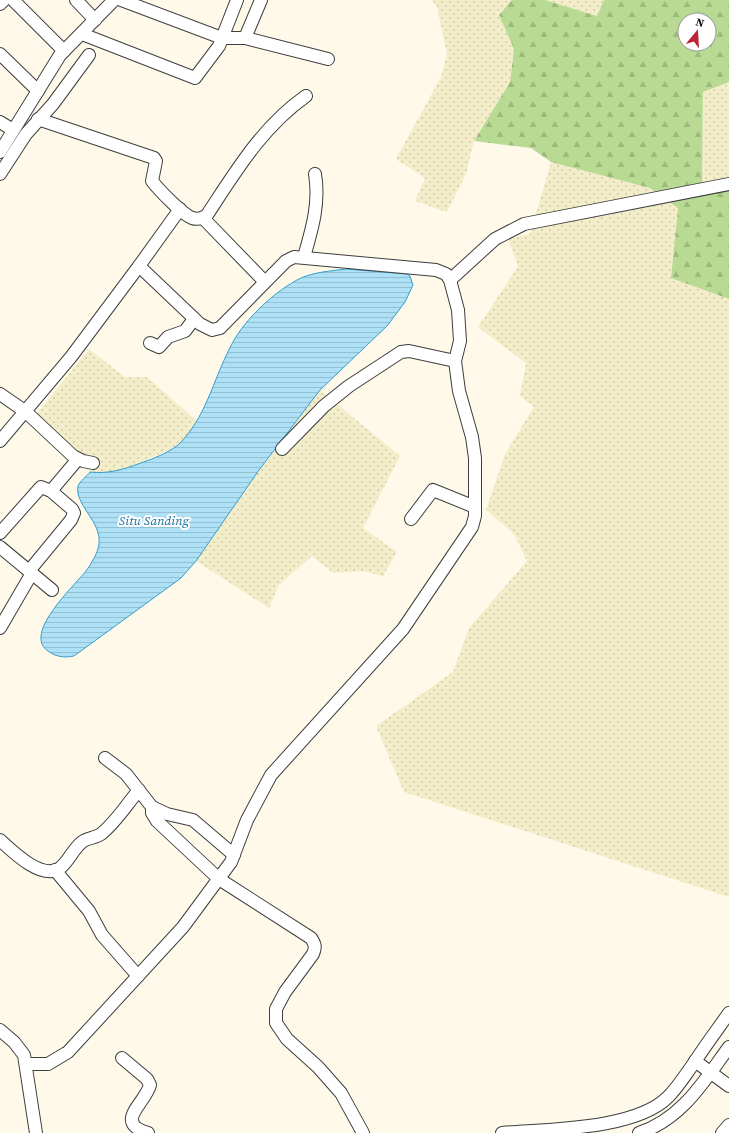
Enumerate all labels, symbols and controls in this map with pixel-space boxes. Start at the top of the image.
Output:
north arrow [677,12,717,52]
text: N [694,15,706,31]
water label: Situ Sanding [119,512,190,529]

